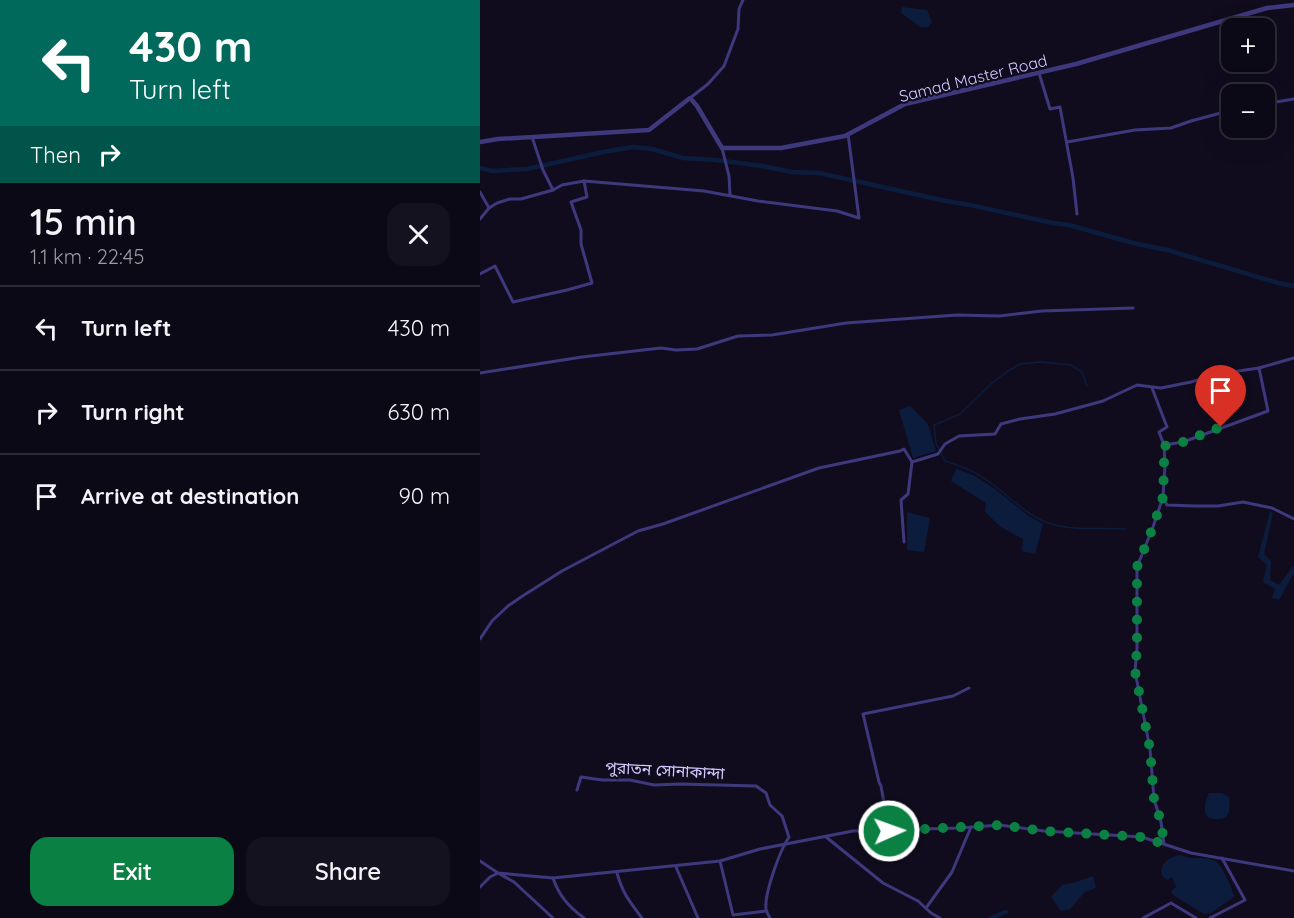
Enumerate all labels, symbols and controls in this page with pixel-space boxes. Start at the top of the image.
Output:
map controls [1221,18,1275,138]
button: + [1221,18,1275,72]
text: 430 m [129,20,253,73]
icon: left [30,24,108,102]
street label: Samad Master Road [897,50,1049,106]
text: Turn left [129,72,231,106]
button: − [1221,84,1275,138]
icon: right [93,138,126,171]
text: Then [30,141,81,169]
text: 15 min [30,199,137,244]
button: close [387,203,450,266]
text: 1.1 km · 22:45 [30,244,144,269]
icon: left [30,312,63,345]
text: Turn left [81,314,171,342]
text: 430 m [388,314,450,342]
pin [1195,365,1246,427]
icon: arrive [1204,374,1237,407]
icon: right [30,396,63,429]
text: Turn right [81,398,185,426]
text: 630 m [387,398,450,426]
icon: arrive [30,480,63,513]
text: Arrive at destination [81,482,299,510]
text: 90 m [399,482,450,510]
street label: পুরাতন সোনাকান্দা [605,757,726,783]
position arrow [857,799,921,863]
button: Exit [30,837,234,906]
button: Share [246,837,450,906]

